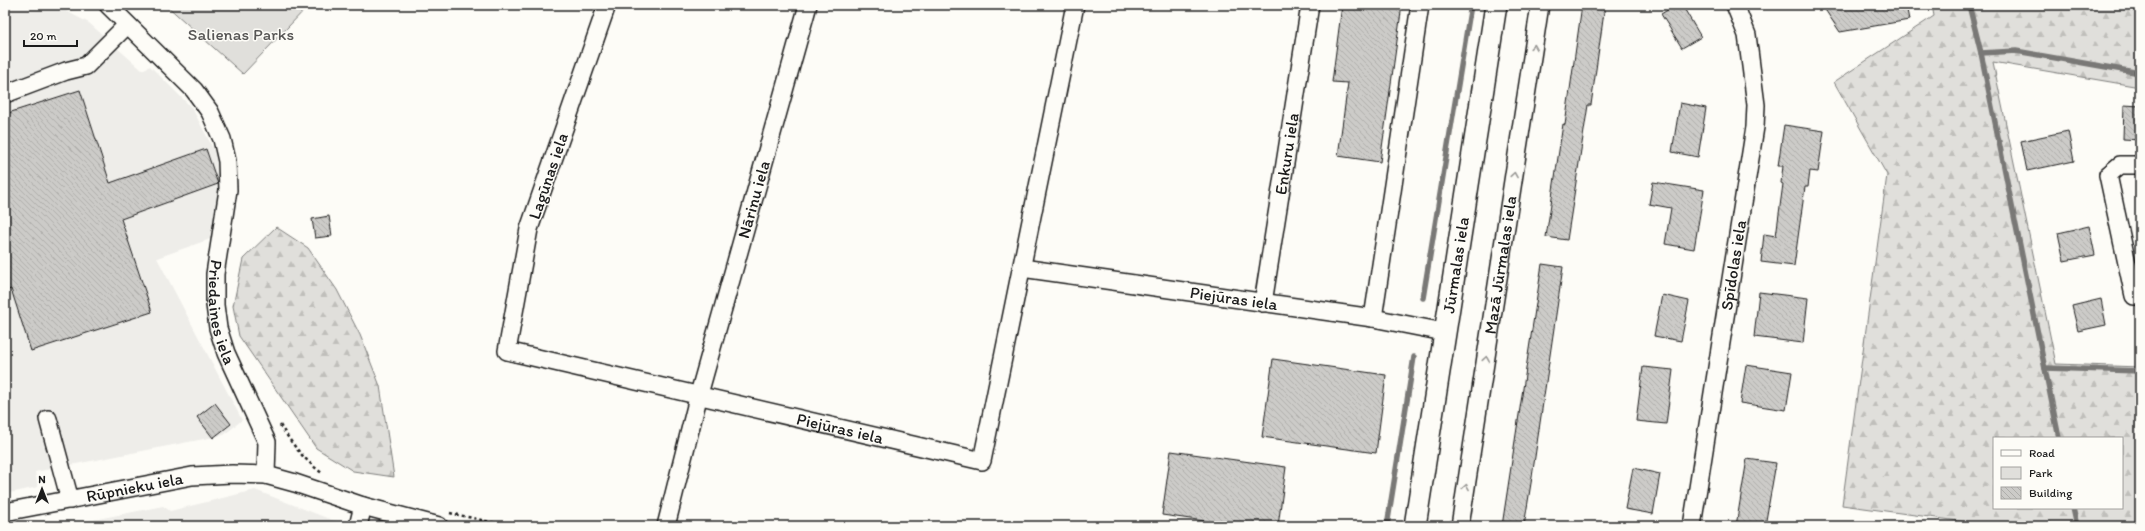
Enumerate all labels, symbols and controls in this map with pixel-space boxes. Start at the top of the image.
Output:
scale bar [24,22,77,48]
park label: Salienas Parks [188,24,294,44]
text: 20 m [30,29,57,43]
one-way arrow [1529,44,1538,50]
street label: Enkuru iela [1270,112,1303,196]
street label: Lagūnas iela [524,130,572,222]
street label: Nāriņu iela [733,158,774,241]
one-way arrow [1509,172,1518,178]
street label: Mazā Jūrmalas iela [1480,194,1521,336]
street label: Jūrmalas iela [1438,216,1473,315]
street label: Spīdolas iela [1716,219,1750,312]
street label: Priedaines iela [205,258,240,367]
street label: Piejūras iela [1189,282,1279,314]
one-way arrow [1481,356,1489,362]
street label: Piejūras iela [795,408,886,448]
legend [1993,437,2123,509]
text: Road [2029,446,2055,460]
text: Park [2029,466,2053,480]
street label: Rūpnieku iela [84,468,185,506]
north arrow [22,469,62,509]
text: N [38,473,46,486]
one-way arrow [1461,484,1470,491]
text: Building [2029,486,2073,500]

